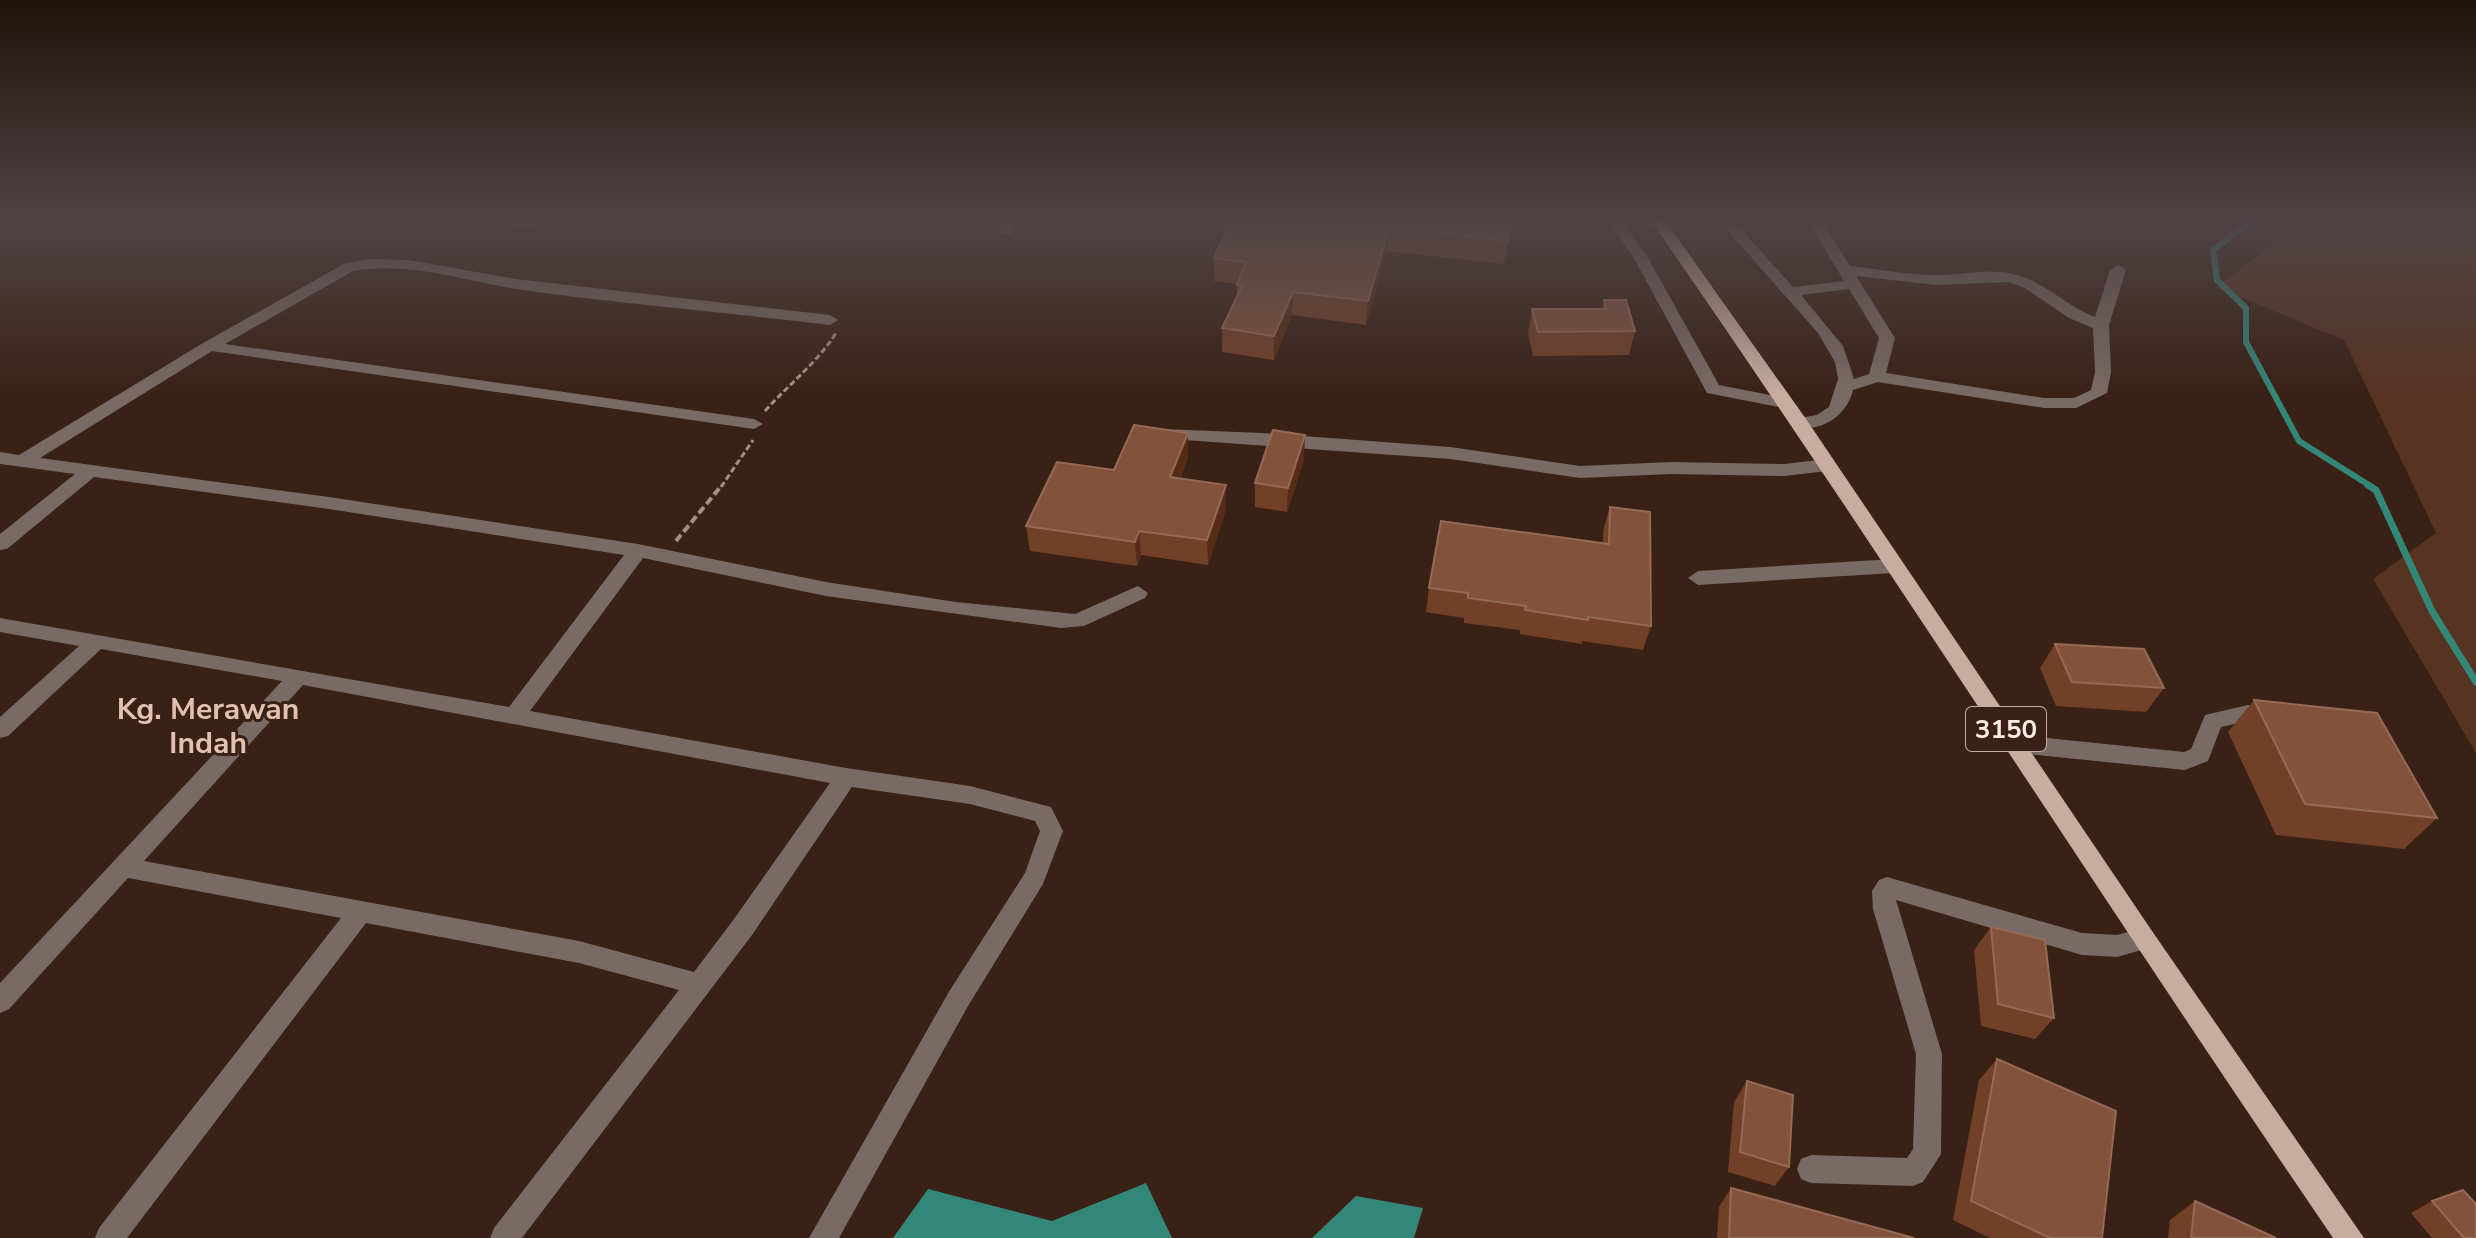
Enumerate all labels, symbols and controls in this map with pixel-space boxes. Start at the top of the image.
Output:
district label: Kg. Merawan Indah [117,689,299,764]
road number: 3150 [1966,707,2046,751]

